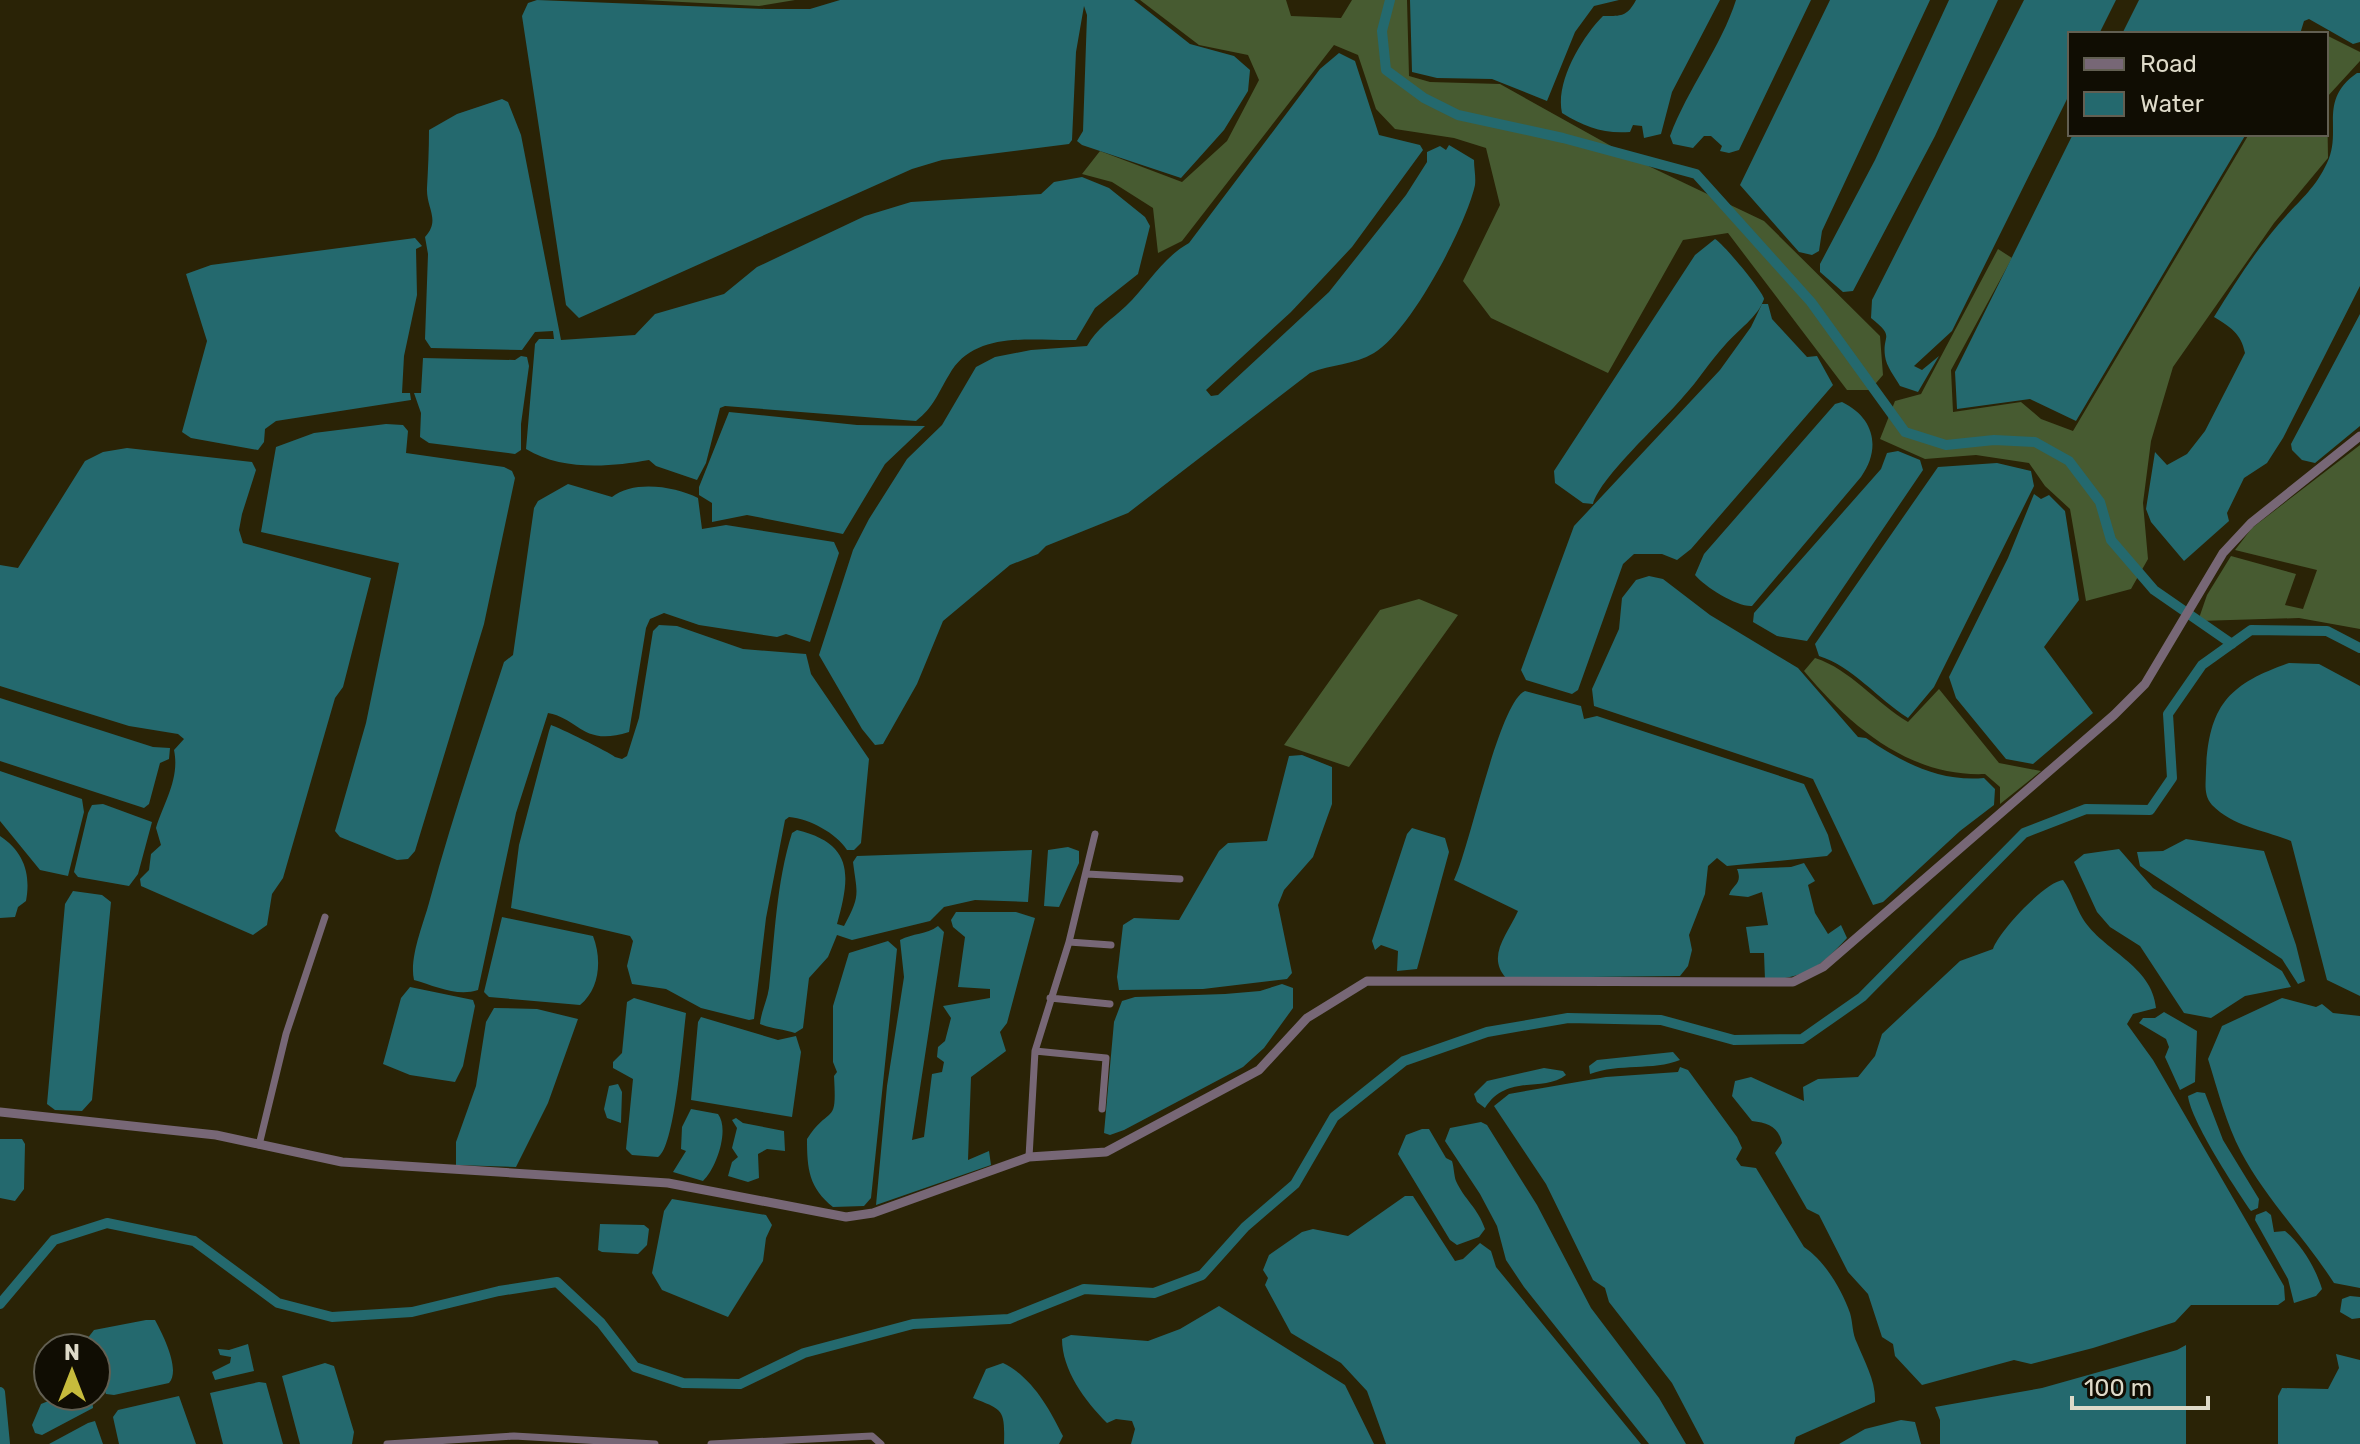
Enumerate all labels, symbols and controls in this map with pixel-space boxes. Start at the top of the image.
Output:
legend [2068,32,2328,136]
text: Road [2140,50,2197,78]
text: Water [2140,90,2204,118]
north arrow [32,1332,112,1412]
text: N [64,1339,80,1366]
scale bar [2072,1360,2208,1410]
text: 100 m [2084,1374,2152,1402]

